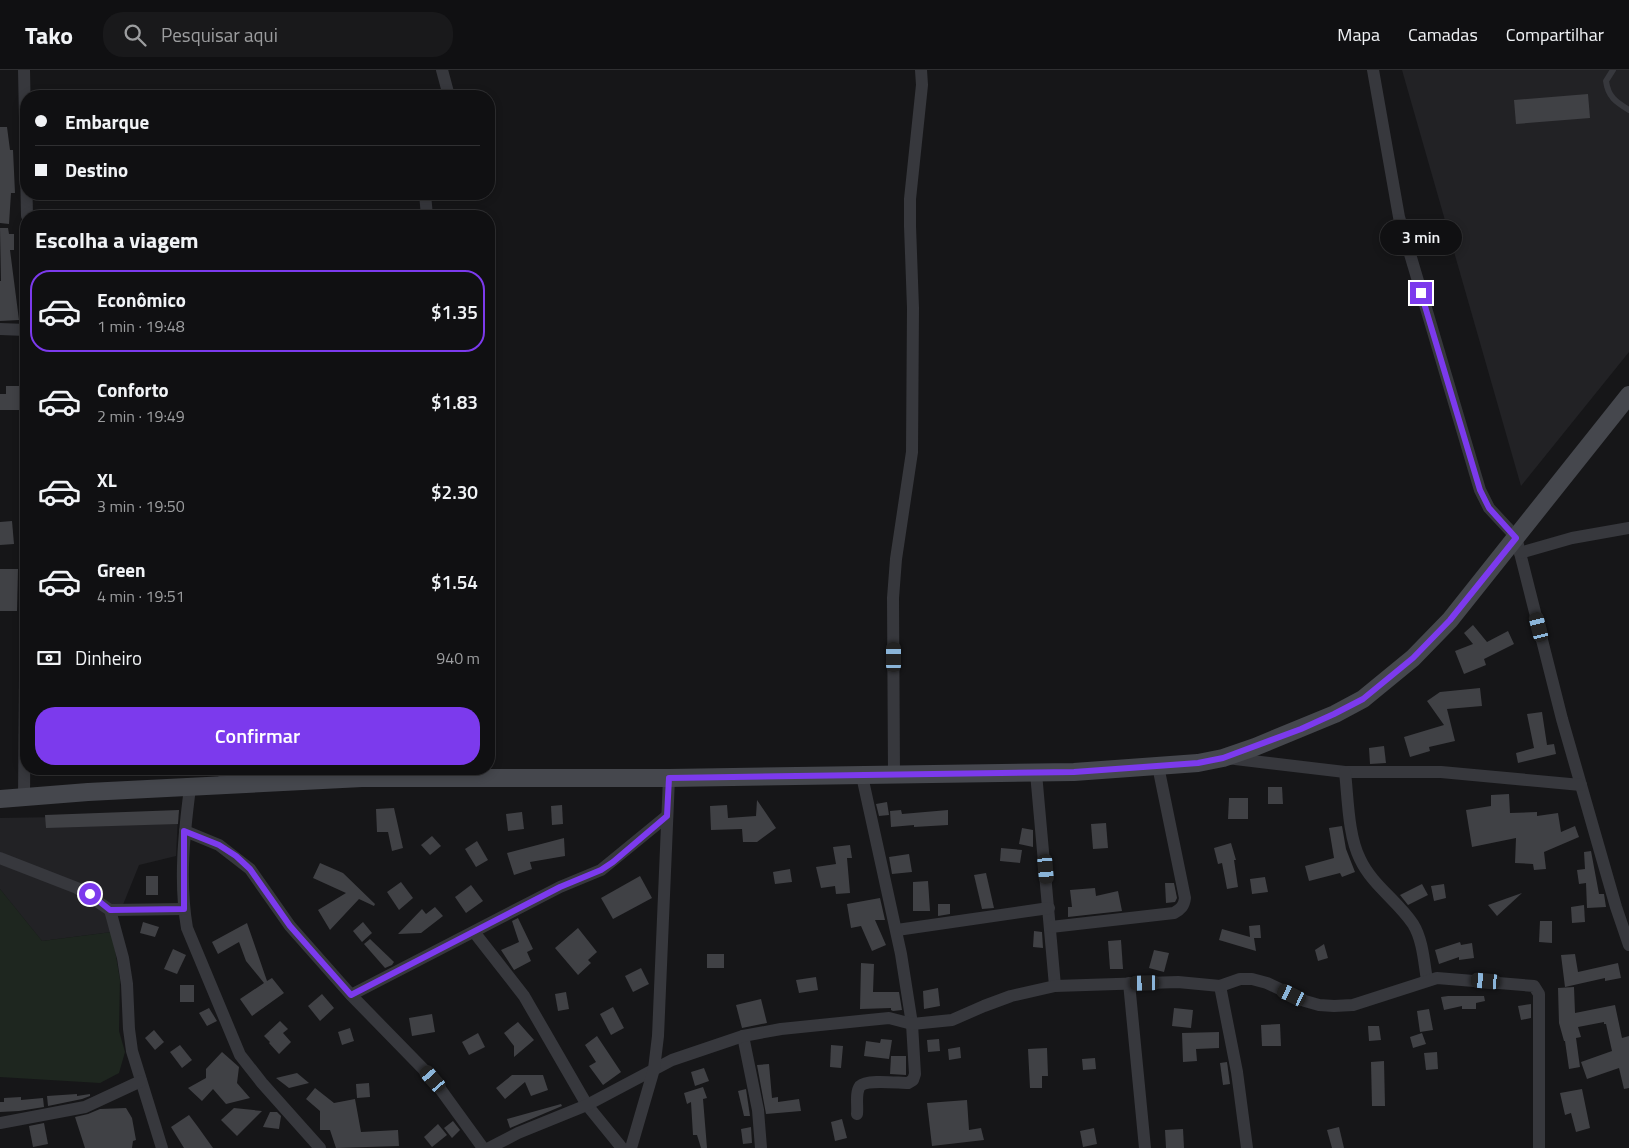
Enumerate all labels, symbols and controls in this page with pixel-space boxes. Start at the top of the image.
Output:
search box [103,12,453,57]
text: Tako [25,17,73,53]
text: Pesquisar aqui [161,20,278,49]
icon: search [121,21,149,49]
text: Mapa [1337,21,1380,48]
text: Camadas [1408,21,1478,48]
text: Compartilhar [1506,21,1604,48]
text: Embarque [65,107,149,136]
text: Destino [65,155,128,184]
callout: 3 min [1380,220,1462,256]
text: Escolha a viagem [35,223,199,257]
text: 3 min [1402,225,1440,249]
route end [1410,282,1432,304]
text: Econômico [97,285,186,314]
icon: car [37,289,82,334]
text: $1.35 [431,297,478,326]
text: 1 min · 19:48 [97,314,185,338]
text: Conforto [97,375,169,404]
icon: car [37,379,82,424]
text: $1.83 [431,387,478,416]
text: 2 min · 19:49 [97,404,185,428]
text: XL [97,465,117,494]
icon: car [37,469,82,514]
text: $2.30 [431,477,478,506]
text: 3 min · 19:50 [97,494,185,518]
text: Green [97,555,146,584]
icon: car [37,559,82,604]
text: $1.54 [431,567,478,596]
text: 4 min · 19:51 [97,584,185,608]
car [1528,611,1549,643]
car [886,642,901,672]
text: Dinheiro [75,643,142,672]
icon: cash [35,644,63,672]
text: 940 m [436,646,480,670]
button: Confirmar [35,707,480,765]
car [1037,853,1054,885]
route start [79,883,101,905]
car [1470,972,1501,990]
car [1129,975,1160,991]
car [1275,982,1308,1008]
car [417,1063,448,1095]

